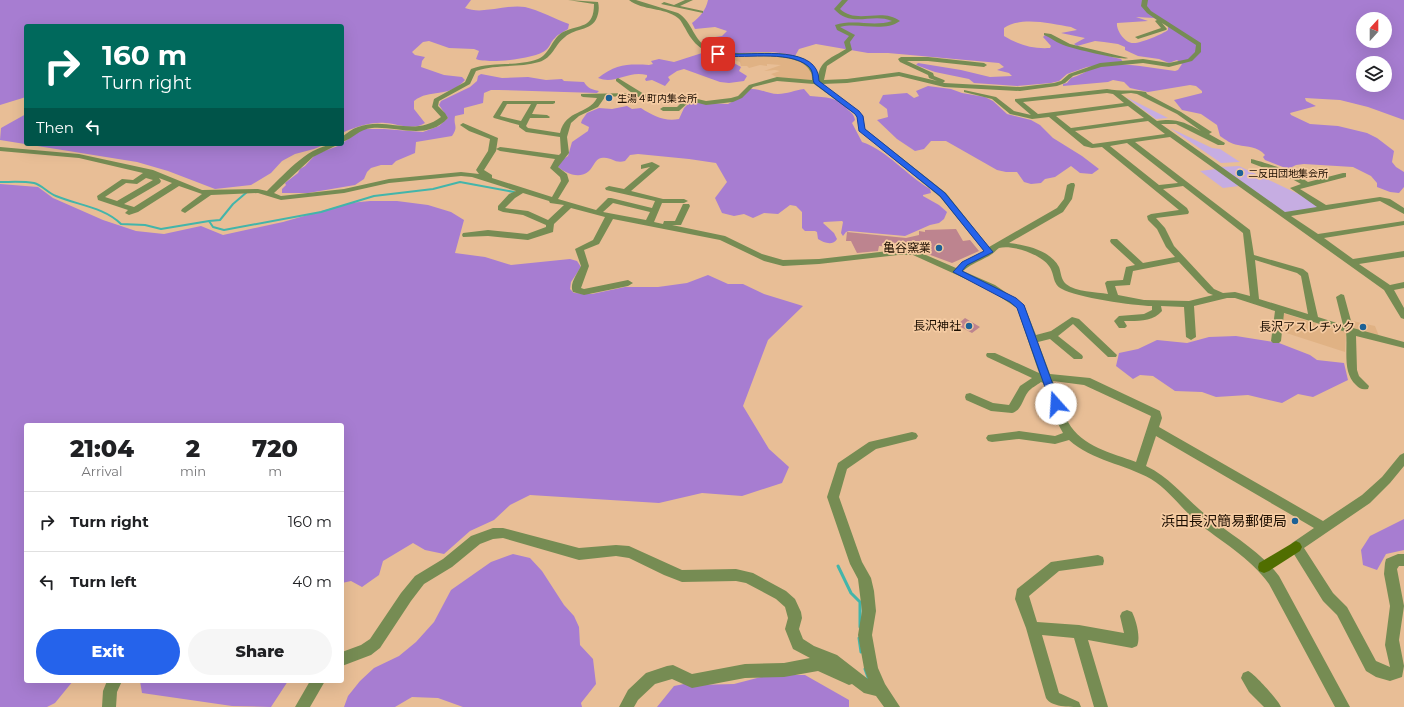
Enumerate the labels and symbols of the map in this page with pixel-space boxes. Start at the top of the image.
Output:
north arrow [1356,12,1392,48]
pin [701,37,735,71]
place label: 生湯４町内集会所 [617,92,697,105]
marker: 生湯４町内集会所 [604,93,614,103]
place label: 二反田団地集会所 [1248,167,1328,180]
marker: 二反田団地集会所 [1235,168,1245,178]
place label: 亀谷窯業 [883,240,931,255]
marker: 亀谷窯業 [934,243,944,253]
place label: 長沢神社 [913,318,961,333]
place label: 長沢アスレチック [1259,319,1355,334]
marker: 長沢神社 [964,321,974,331]
marker: 長沢アスレチック [1358,322,1368,332]
position arrow [1035,383,1077,425]
place label: 浜田長沢簡易郵便局 [1161,512,1287,530]
marker: 浜田長沢簡易郵便局 [1290,516,1300,526]

